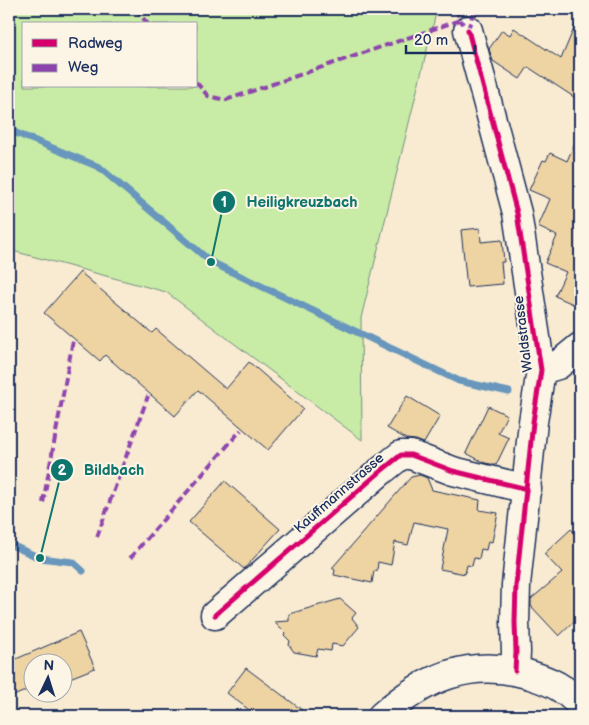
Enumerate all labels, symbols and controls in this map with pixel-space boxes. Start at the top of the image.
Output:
legend [22,22,198,88]
scale bar [406,22,475,54]
text: 20 m [414,31,448,50]
text: Radweg [68,34,123,53]
text: Weg [68,58,98,77]
callout: Heiligkreuzbach [212,187,368,217]
text: 1 [221,193,227,212]
text: Heiligkreuzbach [246,193,358,212]
street label: Waldstrasse [510,295,536,373]
street label: Kauffmannstrasse [291,449,387,537]
callout: Bildbach [49,455,155,485]
text: 2 [58,461,67,480]
text: Bildbach [84,461,144,480]
north arrow [22,652,72,702]
text: N [43,657,55,674]

